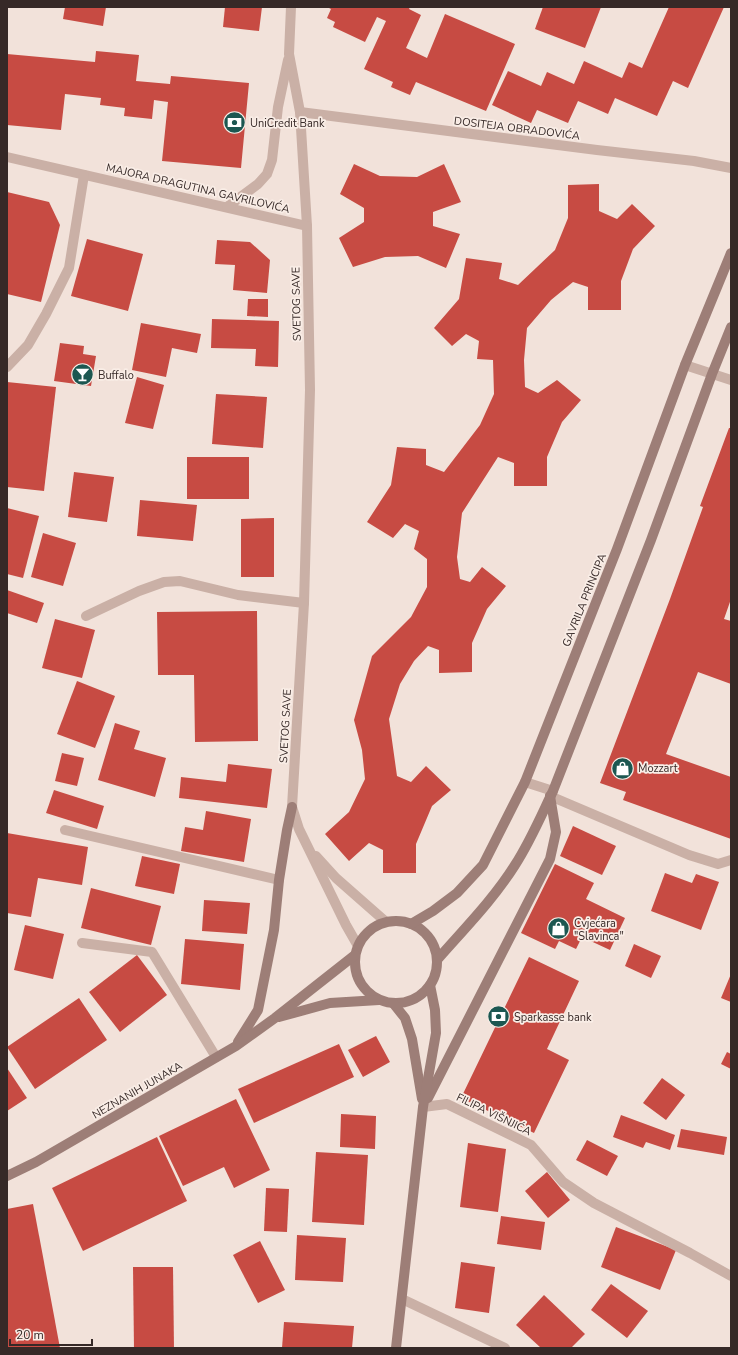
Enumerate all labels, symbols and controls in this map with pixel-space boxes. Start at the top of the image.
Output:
bank icon: UniCredit Bank [221,110,247,136]
street label: DOSITEJA OBRADOVIĆA [453,112,581,144]
place label: UniCredit Bank [250,116,325,131]
street label: MAJORA DRAGUTINA GAVRILOVIĆA [105,159,291,217]
street label: SVETOG SAVE [288,267,305,341]
bar icon: Buffalo [70,362,96,388]
place label: Buffalo [98,368,134,383]
street label: GAVRILA PRINCIPA [559,551,610,649]
street label: SVETOG SAVE [276,689,295,763]
shop icon: Mozzart [609,755,635,781]
place label: Mozzart [638,761,678,776]
shop icon: Cvjećara "Slavinca" [546,916,572,942]
place label: Cvjećara "Slavinca" [574,916,624,944]
bank icon: Sparkasse bank [486,1004,512,1030]
place label: Sparkasse bank [514,1010,592,1025]
street label: NEZNANIH JUNAKA [89,1059,185,1122]
street label: FILIPA VIŠNJIĆA [454,1089,534,1139]
scale bar [10,1321,92,1347]
text: 20 m [16,1327,44,1343]

